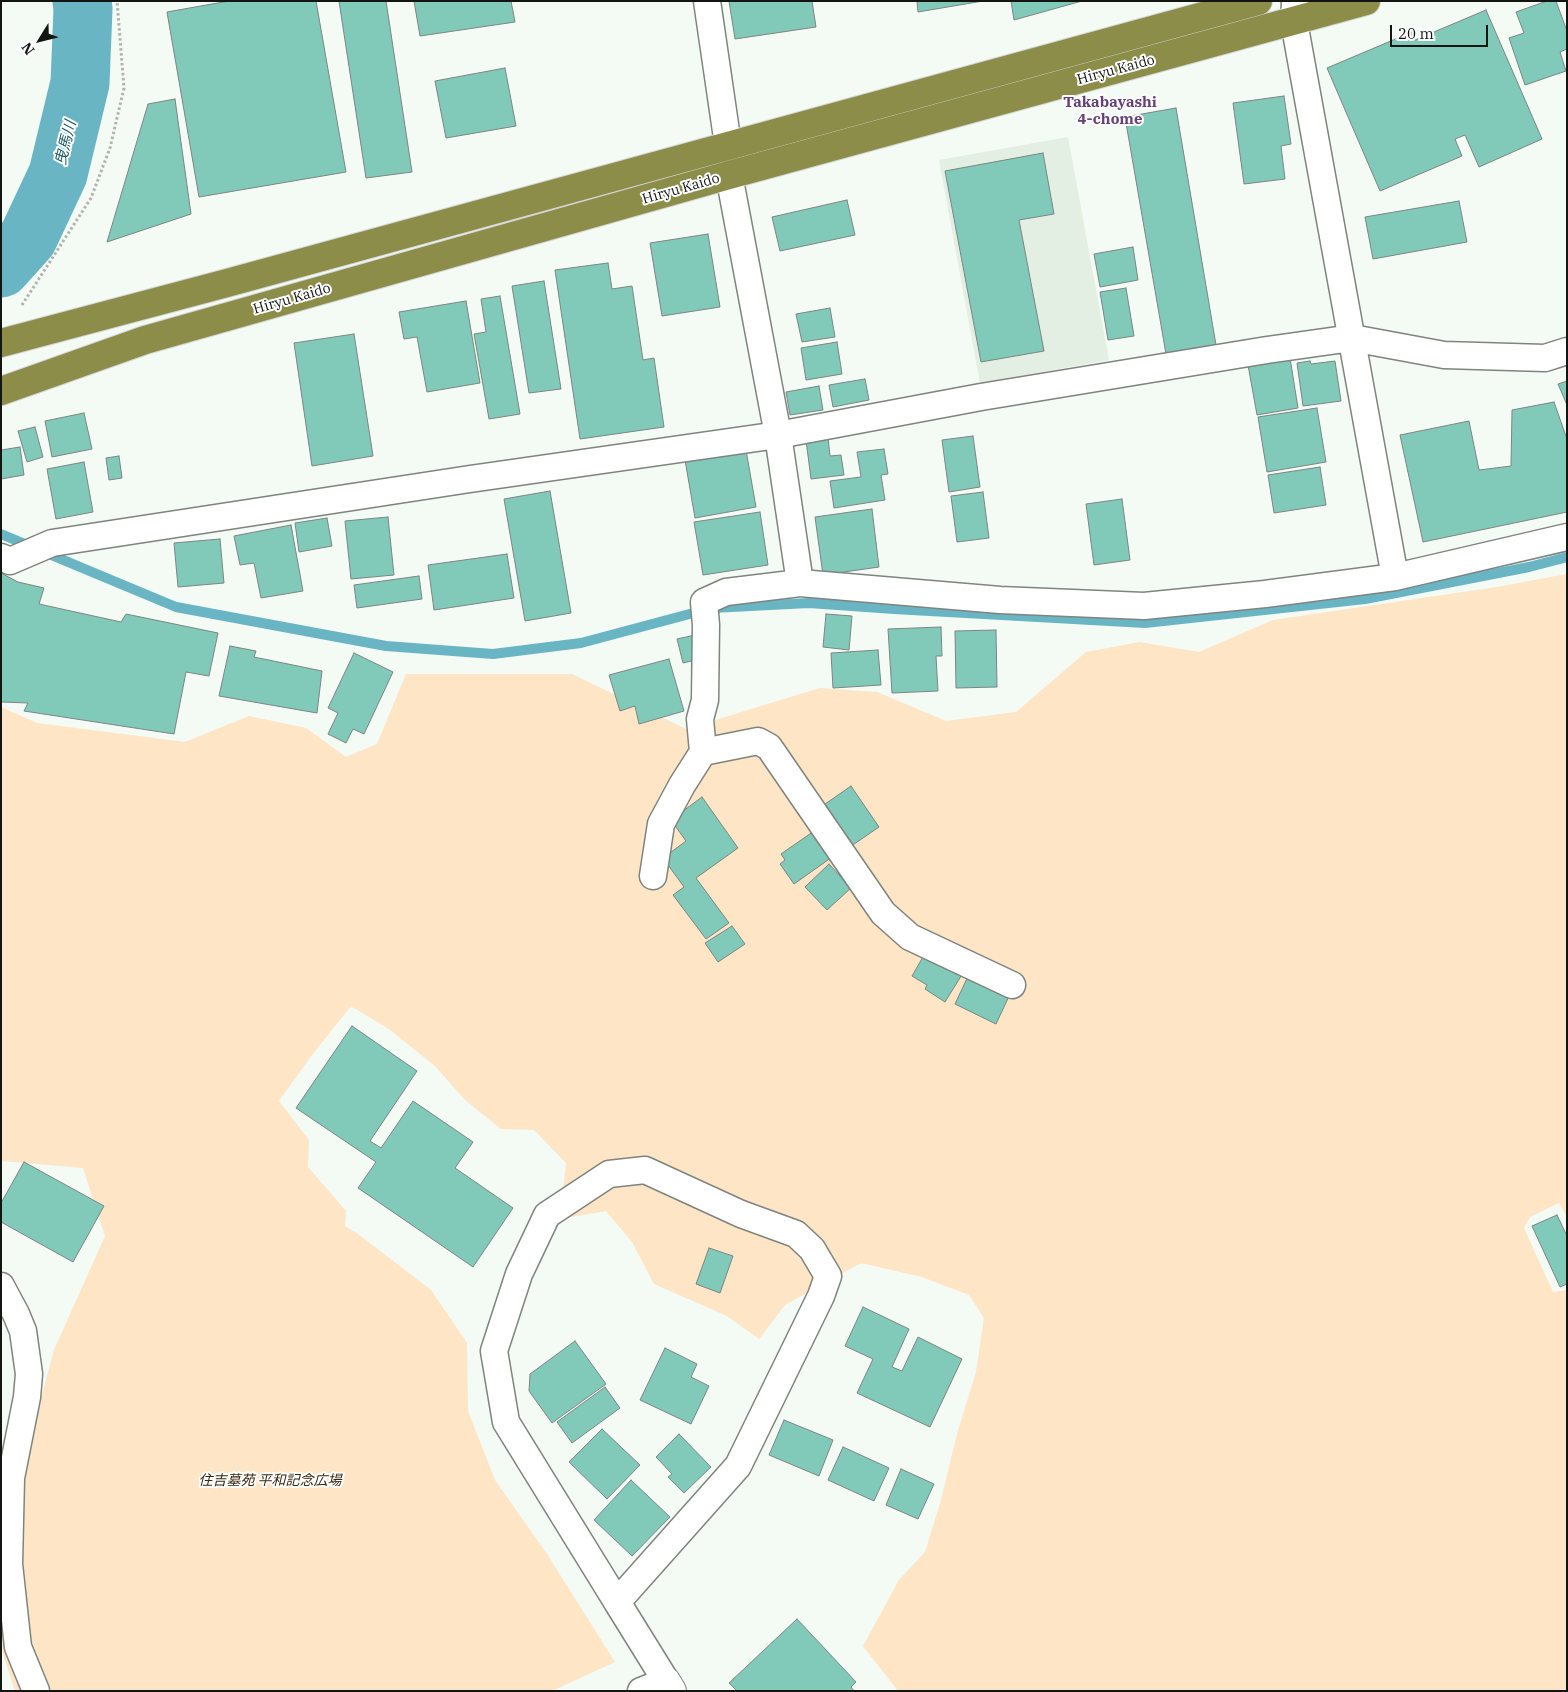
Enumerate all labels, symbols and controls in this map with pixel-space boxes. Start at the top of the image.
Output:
north arrow [15,15,65,65]
scale bar [1393,15,1490,47]
text: 20 m [1398,24,1434,43]
text: N [17,39,38,59]
street label: Hiryu Kaido [1075,52,1157,88]
district label: Takabayashi 4-chome [1063,94,1157,129]
water label: 曳馬川 [52,119,80,167]
street label: Hiryu Kaido [640,170,722,208]
street label: Hiryu Kaido [251,280,333,318]
park label: 住吉墓苑 平和記念広場 [199,1473,341,1489]

